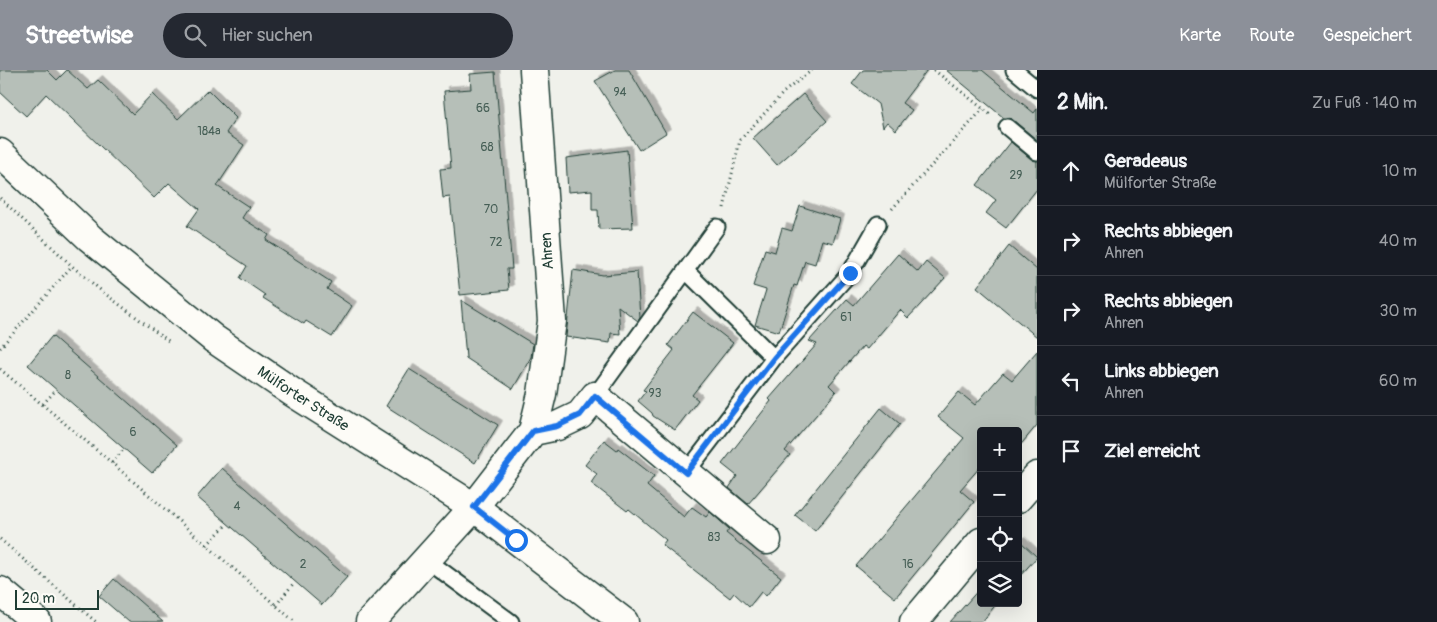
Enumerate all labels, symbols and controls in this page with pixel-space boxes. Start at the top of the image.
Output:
search box [163,13,513,58]
text: Streetwise [25,21,133,50]
icon: search [181,21,209,49]
text: Hier suchen [221,23,313,47]
text: Karte [1179,24,1221,47]
text: Route [1249,24,1294,47]
text: Gespeichert [1322,24,1412,47]
house number: 94 [613,85,627,100]
text: 2 Min. [1057,89,1108,116]
text: Zu Fuß · 140 m [1312,93,1417,113]
house number: 66 [476,101,490,116]
house number: 184a [197,124,221,139]
house number: 68 [480,140,494,155]
text: Geradeaus [1104,149,1187,173]
icon: ahead [1057,157,1085,185]
text: 10 m [1382,161,1417,181]
house number: 29 [1010,168,1022,183]
text: Mülforter Straße [1104,173,1217,193]
house number: 70 [484,202,498,217]
text: Rechts abbiegen [1104,219,1233,243]
icon: right [1057,227,1085,255]
text: 40 m [1379,231,1417,251]
street label: Ahren [537,232,558,270]
house number: 72 [489,235,503,250]
text: Ahren [1104,243,1144,263]
route end [839,262,862,285]
text: Rechts abbiegen [1104,289,1233,313]
icon: right [1057,297,1085,325]
text: 30 m [1379,301,1417,321]
house number: 61 [840,310,852,325]
text: Ahren [1104,313,1144,333]
text: Links abbiegen [1104,359,1219,383]
street label: Mülforter Straße [253,362,353,436]
icon: left [1057,367,1085,395]
house number: 8 [65,368,71,383]
text: 60 m [1379,371,1417,391]
text: Ahren [1104,383,1144,403]
house number: 93 [649,386,662,401]
house number: 6 [130,425,137,440]
map controls [977,427,1022,607]
button: + [977,427,1022,472]
icon: arrive [1057,437,1085,465]
text: Ziel erreicht [1104,439,1200,463]
button: − [977,472,1022,517]
house number: 4 [234,499,241,514]
button: locate [977,517,1022,562]
route start [505,529,528,552]
house number: 83 [708,530,721,545]
house number: 2 [300,557,307,572]
house number: 16 [902,557,914,572]
button: layers [977,562,1022,607]
scale bar [15,587,99,610]
text: 20 m [22,590,55,607]

